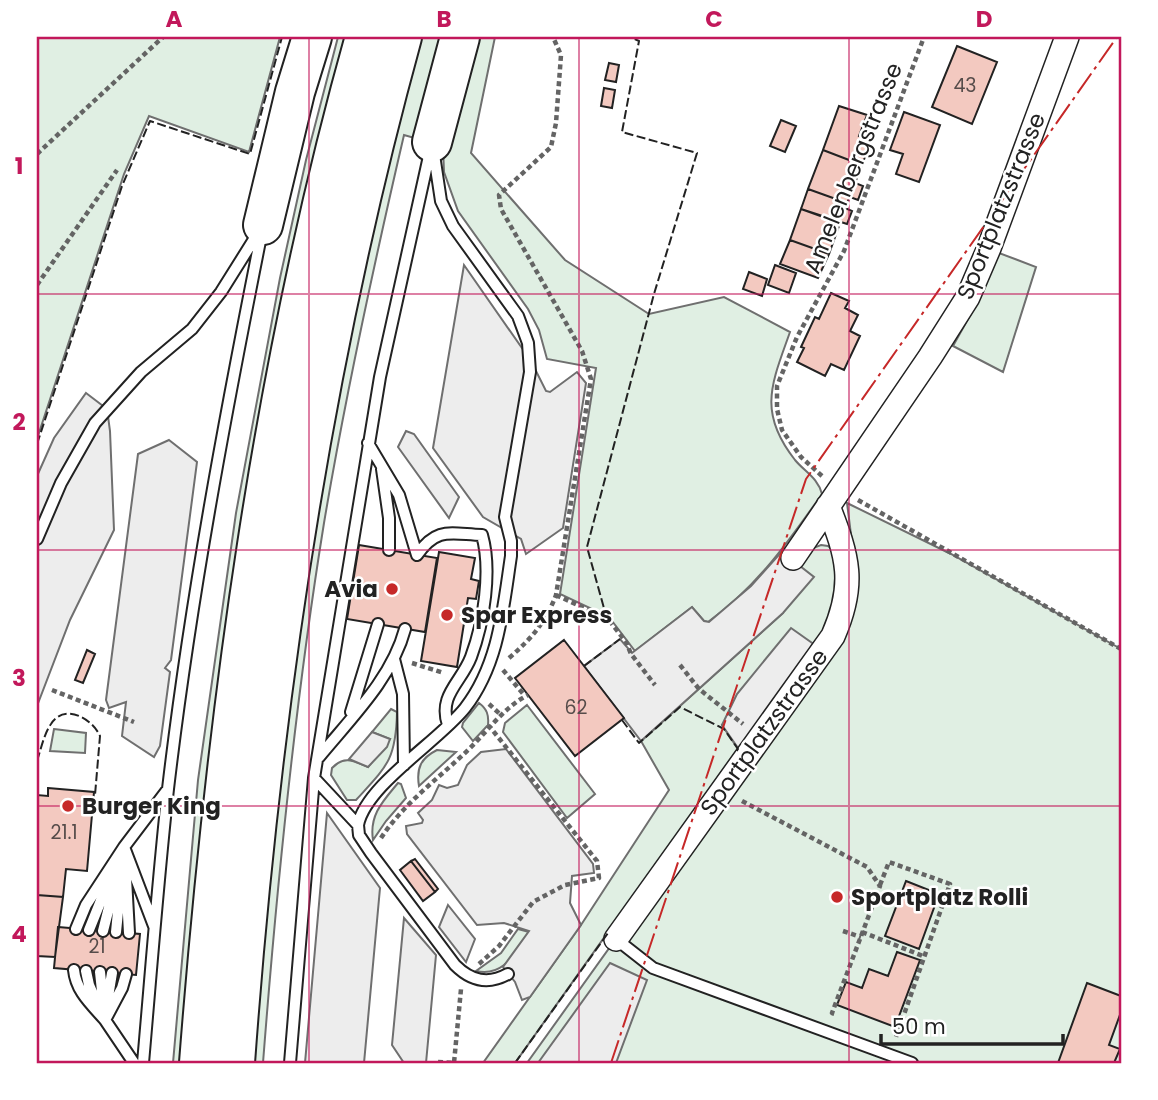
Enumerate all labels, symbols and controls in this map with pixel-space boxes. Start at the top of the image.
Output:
text: A [166,3,183,35]
text: B [436,3,452,35]
text: C [705,3,723,35]
text: D [976,3,992,35]
street label: Amelenbergstrasse [796,58,910,278]
house number: 43 [953,72,977,99]
street label: Sportplatzstrasse [949,108,1053,304]
text: 1 [15,150,23,182]
text: 2 [12,406,26,438]
place label: Avia [324,573,378,605]
marker: Avia [384,581,400,597]
place label: Spar Express [461,599,612,631]
marker: Spar Express [439,607,455,623]
street label: Sportplatzstrasse [693,642,835,822]
text: 3 [12,662,26,694]
house number: 62 [565,694,588,721]
place label: Burger King [82,790,221,822]
marker: Burger King [60,798,76,814]
house number: 21.1 [50,819,78,846]
place label: Sportplatz Rolli [851,881,1028,913]
marker: Sportplatz Rolli [829,889,845,905]
text: 4 [11,918,27,950]
house number: 21 [88,933,106,960]
scale bar [881,1002,1064,1046]
text: 50 m [892,1012,946,1041]

